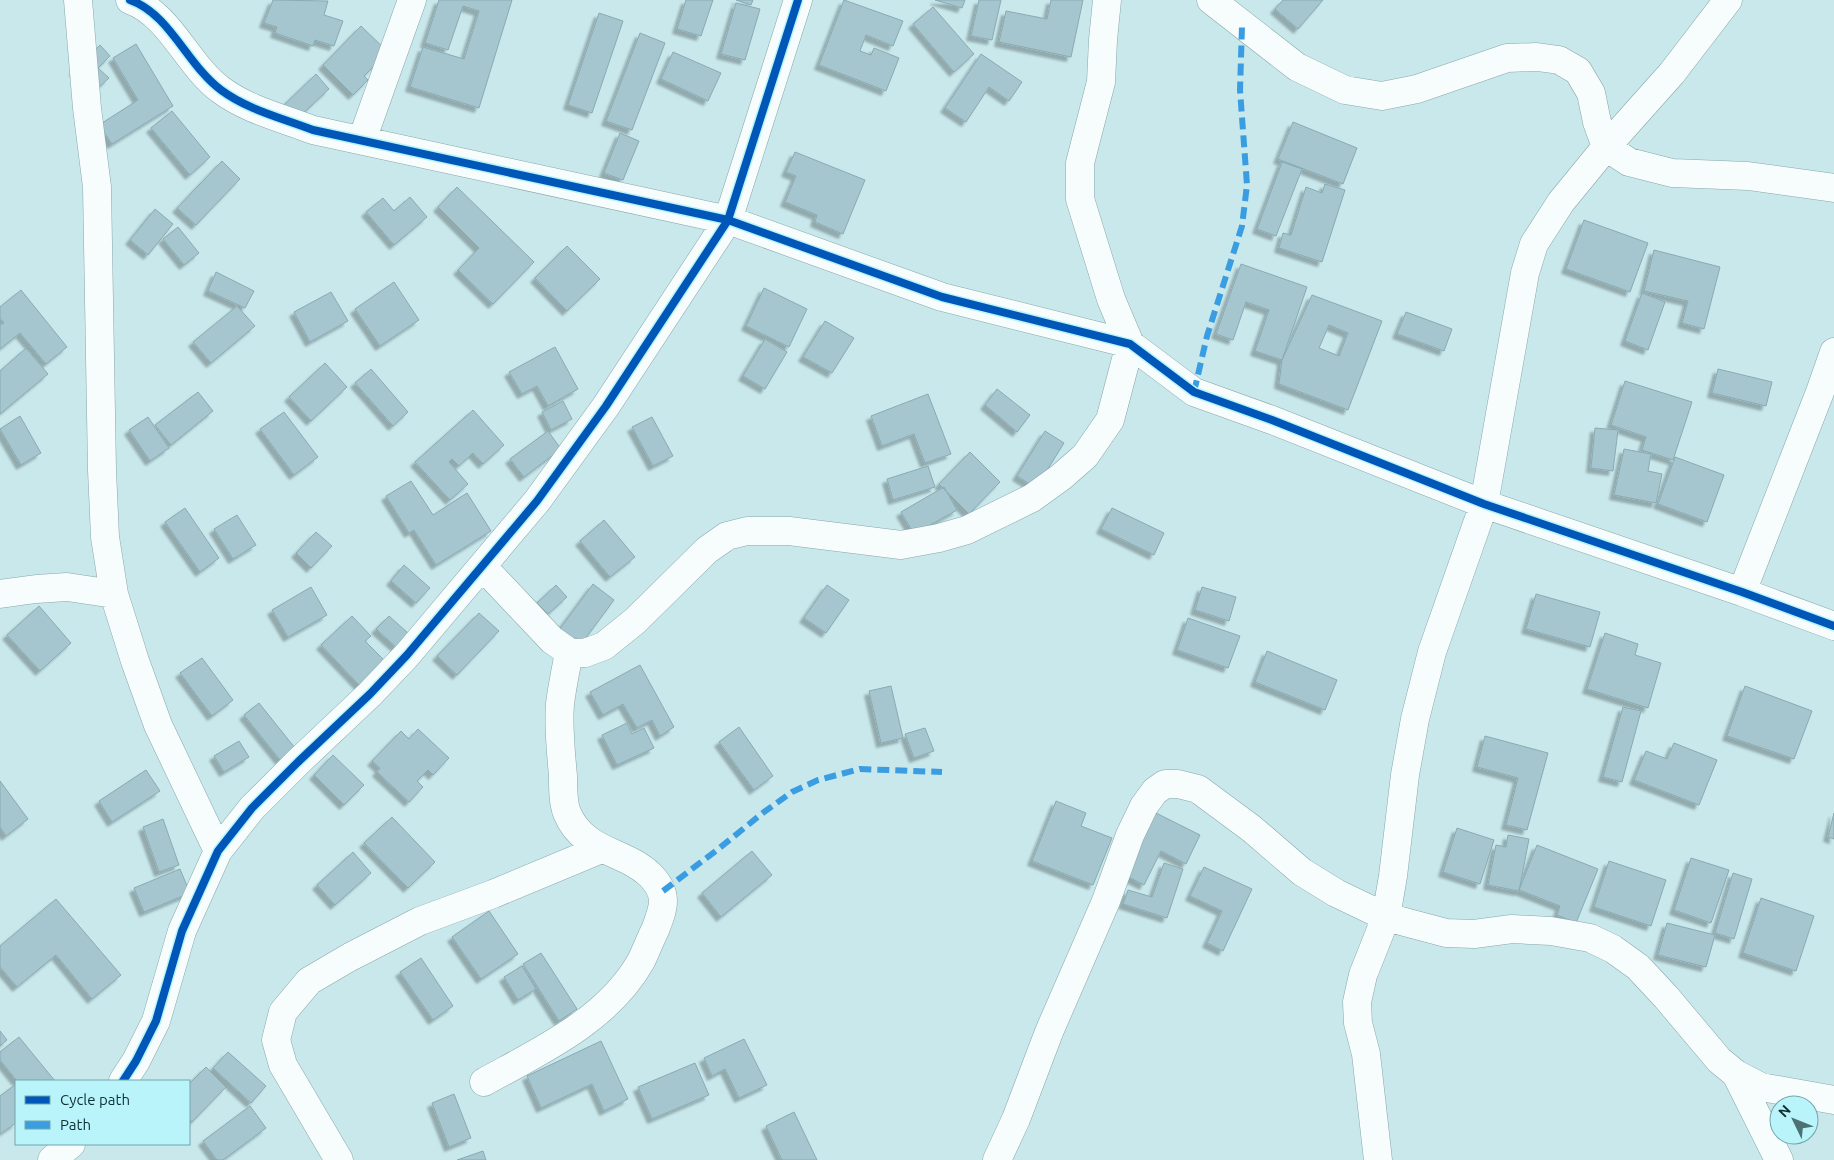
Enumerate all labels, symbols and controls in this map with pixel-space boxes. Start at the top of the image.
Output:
legend [15,1080,190,1145]
text: Cycle path [60,1091,130,1108]
north arrow [1769,1095,1819,1145]
text: N [1775,1102,1794,1120]
text: Path [60,1116,91,1133]

